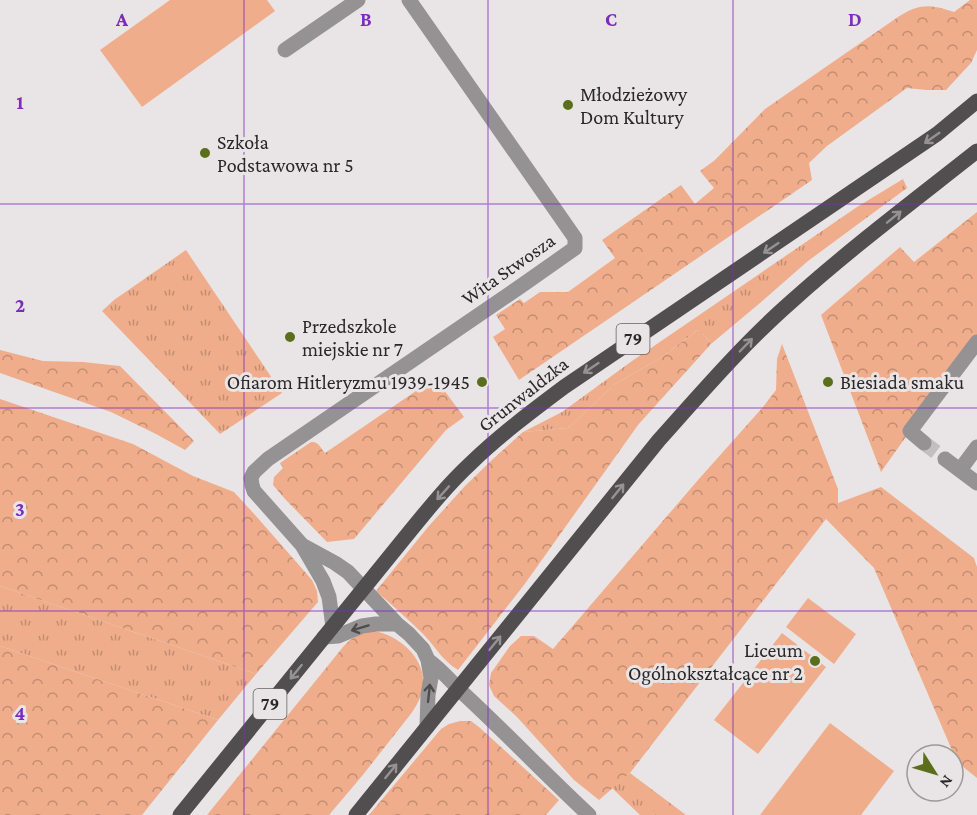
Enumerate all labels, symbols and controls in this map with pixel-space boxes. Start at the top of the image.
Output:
text: A [115,8,129,30]
text: B [360,8,372,30]
text: C [605,8,617,30]
text: D [848,8,862,30]
place label: Młodzieżowy Dom Kultury [580,83,688,129]
text: 1 [16,91,24,113]
marker: Młodzieżowy Dom Kultury [561,98,575,112]
place label: Szkoła Podstawowa nr 5 [217,131,354,176]
one-way arrow [924,132,940,144]
marker: Szkoła Podstawowa nr 5 [198,146,212,160]
one-way arrow [885,211,901,224]
street label: Wita Stwosza [457,229,559,309]
one-way arrow [762,241,779,254]
text: 2 [15,294,25,316]
place label: Przedszkole miejskie nr 7 [302,315,403,361]
road number: 79 [616,324,650,354]
marker: Przedszkole miejskie nr 7 [283,330,297,344]
one-way arrow [739,337,753,352]
street label: Grunwaldzka [474,352,572,436]
one-way arrow [584,362,600,374]
place label: Ofiarom Hitleryzmu 1939-1945 [227,371,470,394]
place label: Biesiada smaku [840,371,964,393]
marker: Ofiarom Hitleryzmu 1939-1945 [475,375,489,389]
marker: Biesiada smaku [821,375,835,389]
one-way arrow [611,483,624,499]
one-way arrow [436,485,450,500]
text: 3 [15,498,25,520]
one-way arrow [351,623,370,634]
one-way arrow [489,635,502,651]
place label: Liceum Ogólnokształcące nr 2 [628,639,803,685]
marker: Liceum Ogólnokształcące nr 2 [808,654,822,668]
one-way arrow [289,664,303,679]
one-way arrow [424,684,435,704]
road number: 79 [254,689,286,719]
text: 4 [15,702,26,724]
north arrow [905,743,965,803]
one-way arrow [385,763,398,779]
text: N [936,772,957,791]

